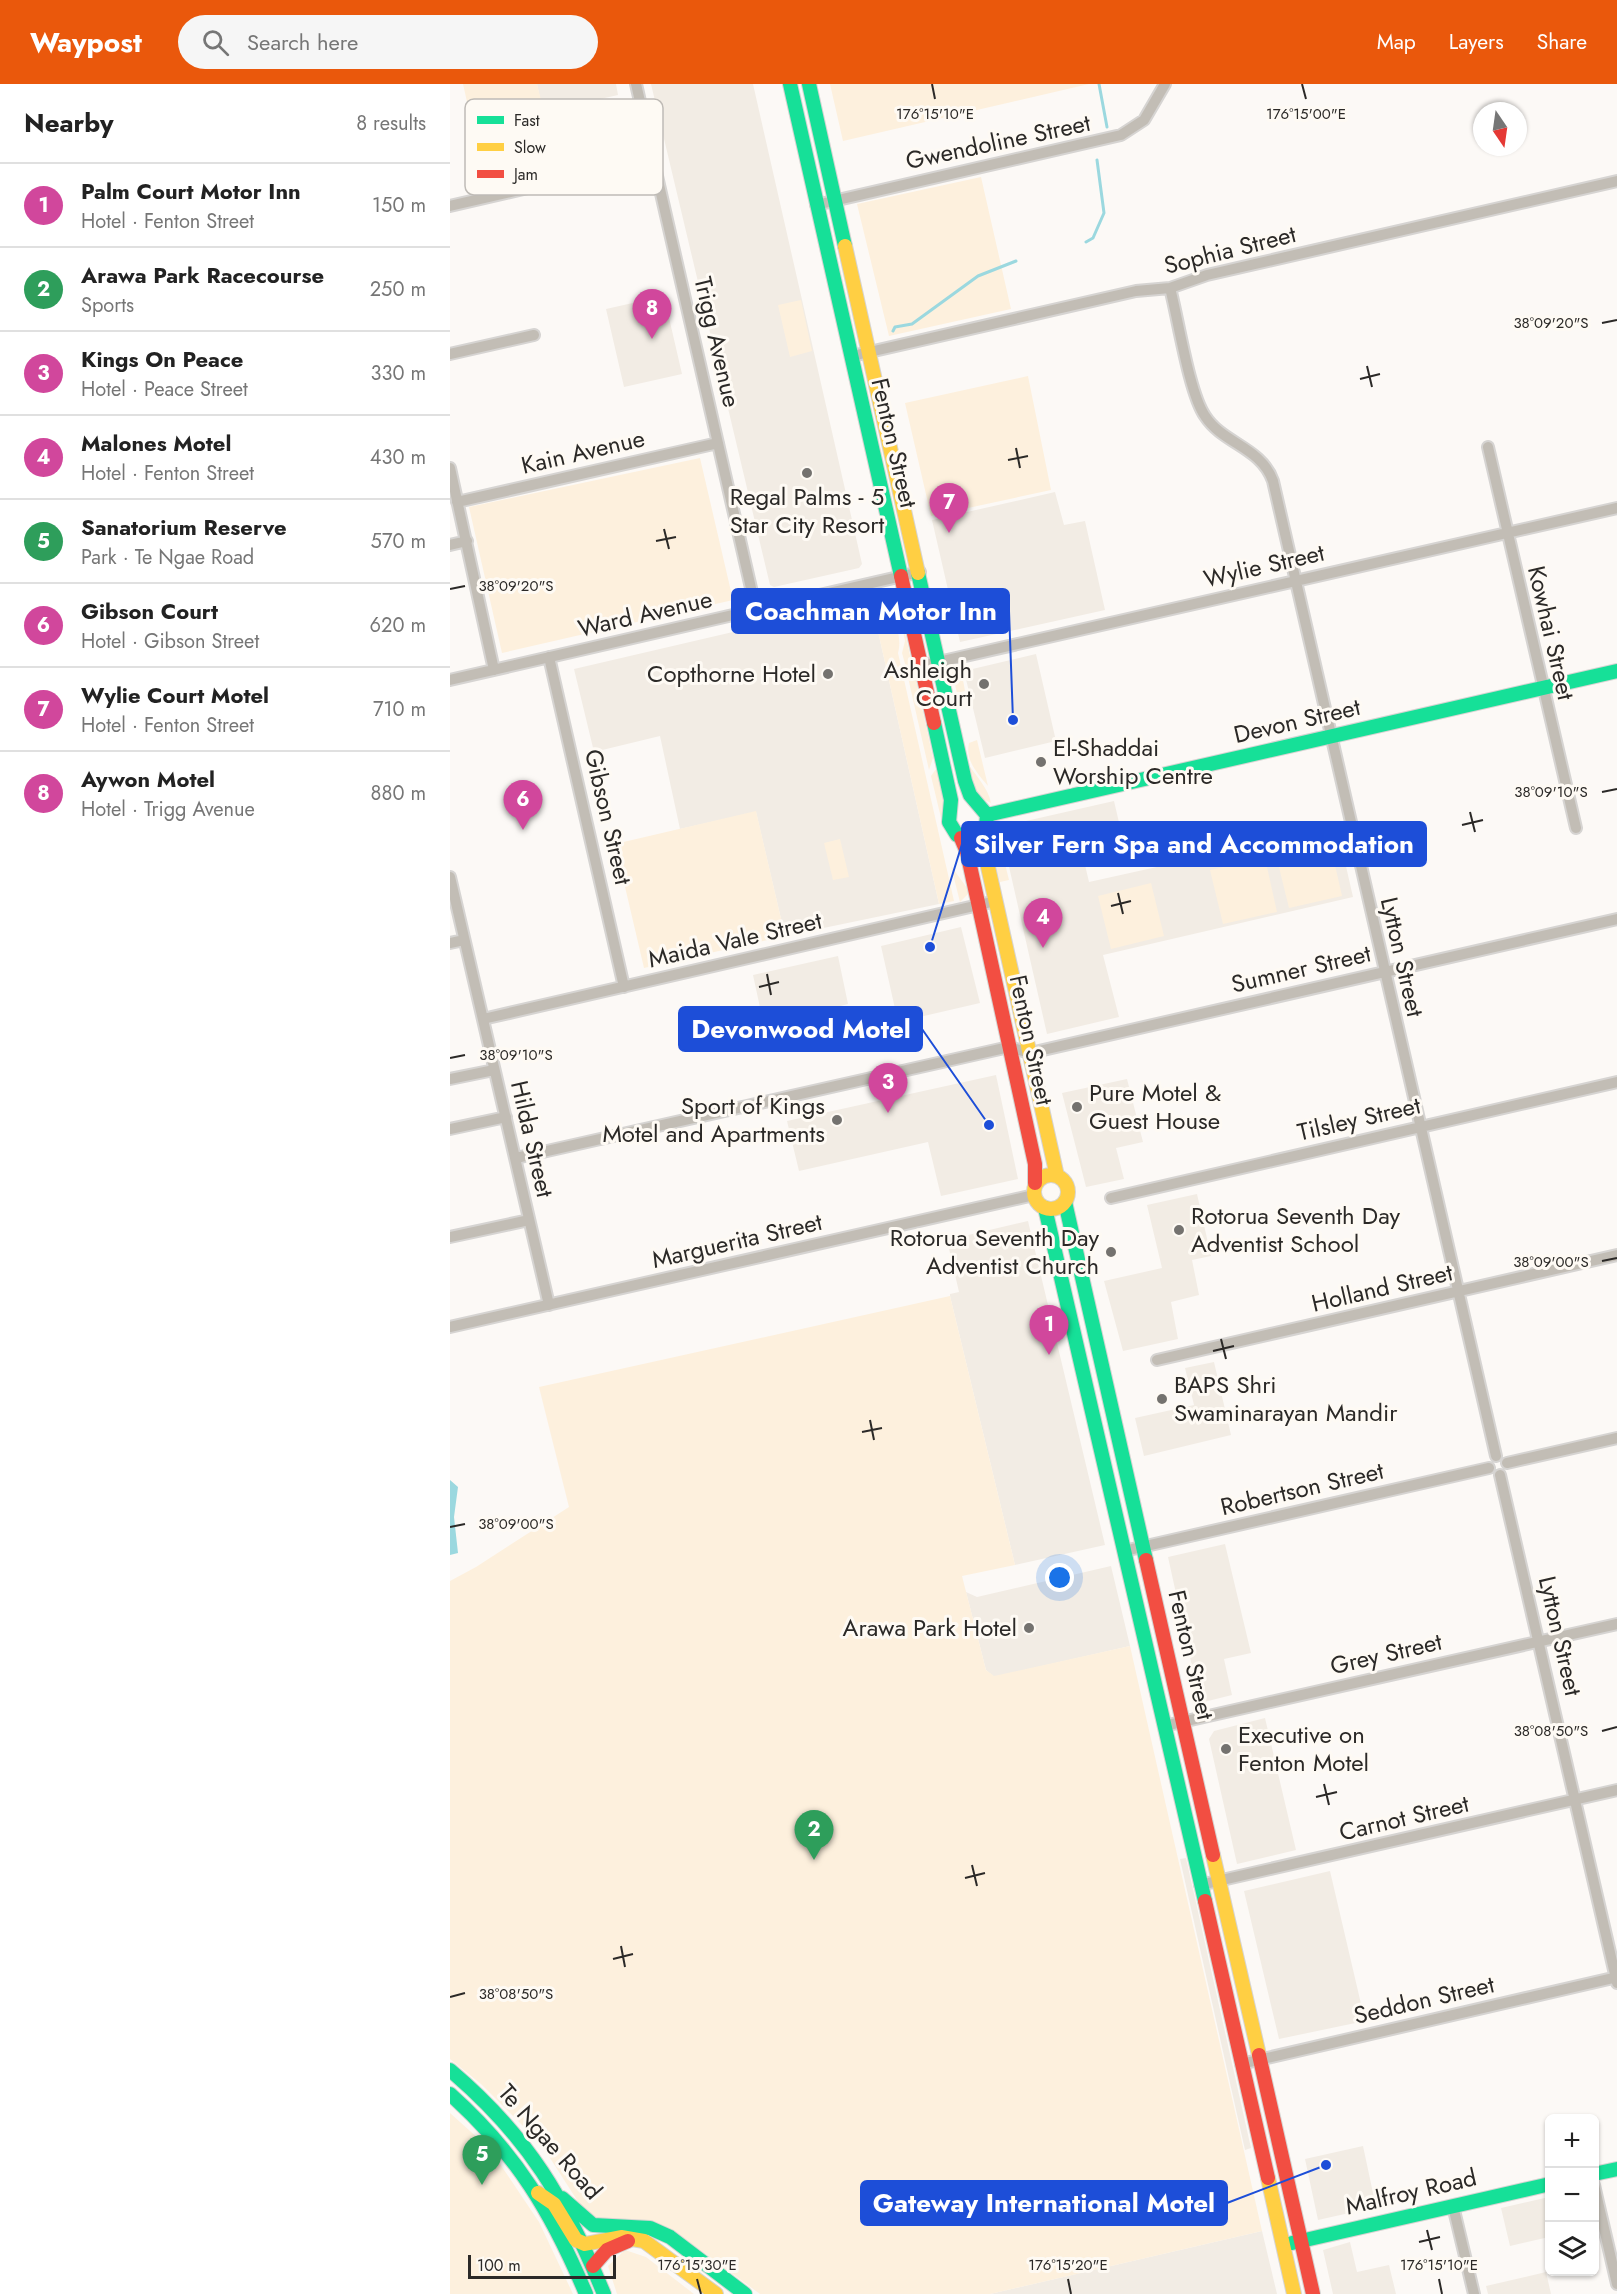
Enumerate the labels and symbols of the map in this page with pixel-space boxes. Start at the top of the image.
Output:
legend [465,99,663,195]
north arrow [1473,102,1527,156]
text: 176°15'10"E [896,103,974,125]
text: 176°15'00"E [1266,103,1346,125]
street label: Gwendoline Street [902,105,1094,178]
text: Fast [514,109,540,132]
text: Slow [514,136,546,159]
text: Jam [512,163,538,186]
street label: Sophia Street [1160,216,1300,283]
street label: Trigg Avenue [685,273,750,411]
pin: 8 [632,290,672,339]
text: 38°09'20"S [1513,312,1589,334]
street label: Fenton Street [863,375,926,511]
street label: Kain Avenue [518,420,648,483]
marker: Regal Palms - 5 Star City Resort [800,466,814,480]
place label: Regal Palms - 5 Star City Resort [730,479,885,542]
pin: 7 [930,484,968,533]
street label: Wylie Street [1200,535,1328,596]
street label: Kowhai Street [1519,562,1584,704]
text: 38°09'20"S [478,575,554,597]
street label: Ward Avenue [574,581,715,646]
callout: Coachman Motor Inn [732,589,1009,633]
text: Coachman Motor Inn [745,592,997,630]
place label: Ashleigh Court [883,652,972,715]
place label: Copthorne Hotel [647,656,816,691]
marker: Copthorne Hotel [821,667,835,681]
marker: Ashleigh Court [977,677,991,691]
street label: Devon Street [1230,689,1364,752]
place label: El-Shaddai Worship Centre [1053,730,1213,793]
street label: Gibson Street [576,746,641,888]
marker: El-Shaddai Worship Centre [1034,755,1048,769]
pin: 6 [504,780,542,830]
text: 38°09'10"S [1514,781,1588,803]
callout: Silver Fern Spa and Accommodation [962,822,1426,866]
text: Silver Fern Spa and Accommodation [974,825,1414,863]
street label: Lytton Street [1372,894,1433,1020]
pin: 4 [1024,898,1062,948]
street label: Maida Vale Street [645,903,825,976]
street label: Sumner Street [1228,935,1374,1002]
street label: Fenton Street [1001,972,1062,1108]
callout: Devonwood Motel [679,1007,922,1051]
text: Devonwood Motel [691,1010,911,1048]
text: 38°09'10"S [479,1044,553,1066]
pin: 3 [868,1064,908,1113]
place label: Pure Motel & Guest House [1089,1075,1221,1138]
street label: Hilda Street [502,1077,563,1201]
street label: Tilsley Street [1294,1087,1424,1150]
place label: Sport of Kings Motel and Apartments [602,1088,825,1151]
marker: Pure Motel & Guest House [1070,1100,1084,1114]
marker: Sport of Kings Motel and Apartments [830,1113,844,1127]
place label: Rotorua Seventh Day Adventist School [1191,1198,1401,1261]
street label: Marguerita Street [648,1204,826,1277]
place label: Rotorua Seventh Day Adventist Church [890,1220,1099,1283]
marker: Rotorua Seventh Day Adventist School [1172,1223,1186,1237]
marker: Rotorua Seventh Day Adventist Church [1104,1245,1118,1259]
text: 38°09'00"S [1513,1251,1589,1273]
street label: Holland Street [1308,1254,1456,1321]
pin: 1 [1030,1306,1068,1355]
place label: BAPS Shri Swaminarayan Mandir [1174,1367,1398,1430]
marker: BAPS Shri Swaminarayan Mandir [1155,1392,1169,1406]
street label: Robertson Street [1217,1453,1387,1524]
text: 38°09'00"S [478,1513,554,1535]
your location [1045,1563,1074,1592]
street label: Lytton Street [1530,1573,1591,1699]
street label: Fenton Street [1160,1587,1223,1723]
place label: Arawa Park Hotel [843,1610,1017,1645]
marker: Arawa Park Hotel [1022,1621,1036,1635]
street label: Grey Street [1327,1624,1445,1683]
place label: Executive on Fenton Motel [1238,1717,1369,1780]
text: 38°08'50"S [1514,1720,1588,1742]
marker: Executive on Fenton Motel [1219,1742,1233,1756]
street label: Carnot Street [1336,1786,1472,1849]
pin: 2 [794,1810,834,1860]
street label: Seddon Street [1350,1966,1498,2033]
text: 38°08'50"S [479,1983,553,2005]
street label: Te Ngae Road [490,2076,611,2207]
pin: 5 [462,2136,501,2185]
street label: Malfroy Road [1342,2159,1480,2224]
callout: Gateway International Motel [861,2181,1227,2225]
text: Gateway International Motel [873,2184,1215,2222]
scale bar [468,2252,616,2280]
text: 176°15'30"E [657,2254,737,2276]
text: 176°15'20"E [1028,2254,1108,2276]
text: 176°15'10"E [1400,2254,1478,2276]

